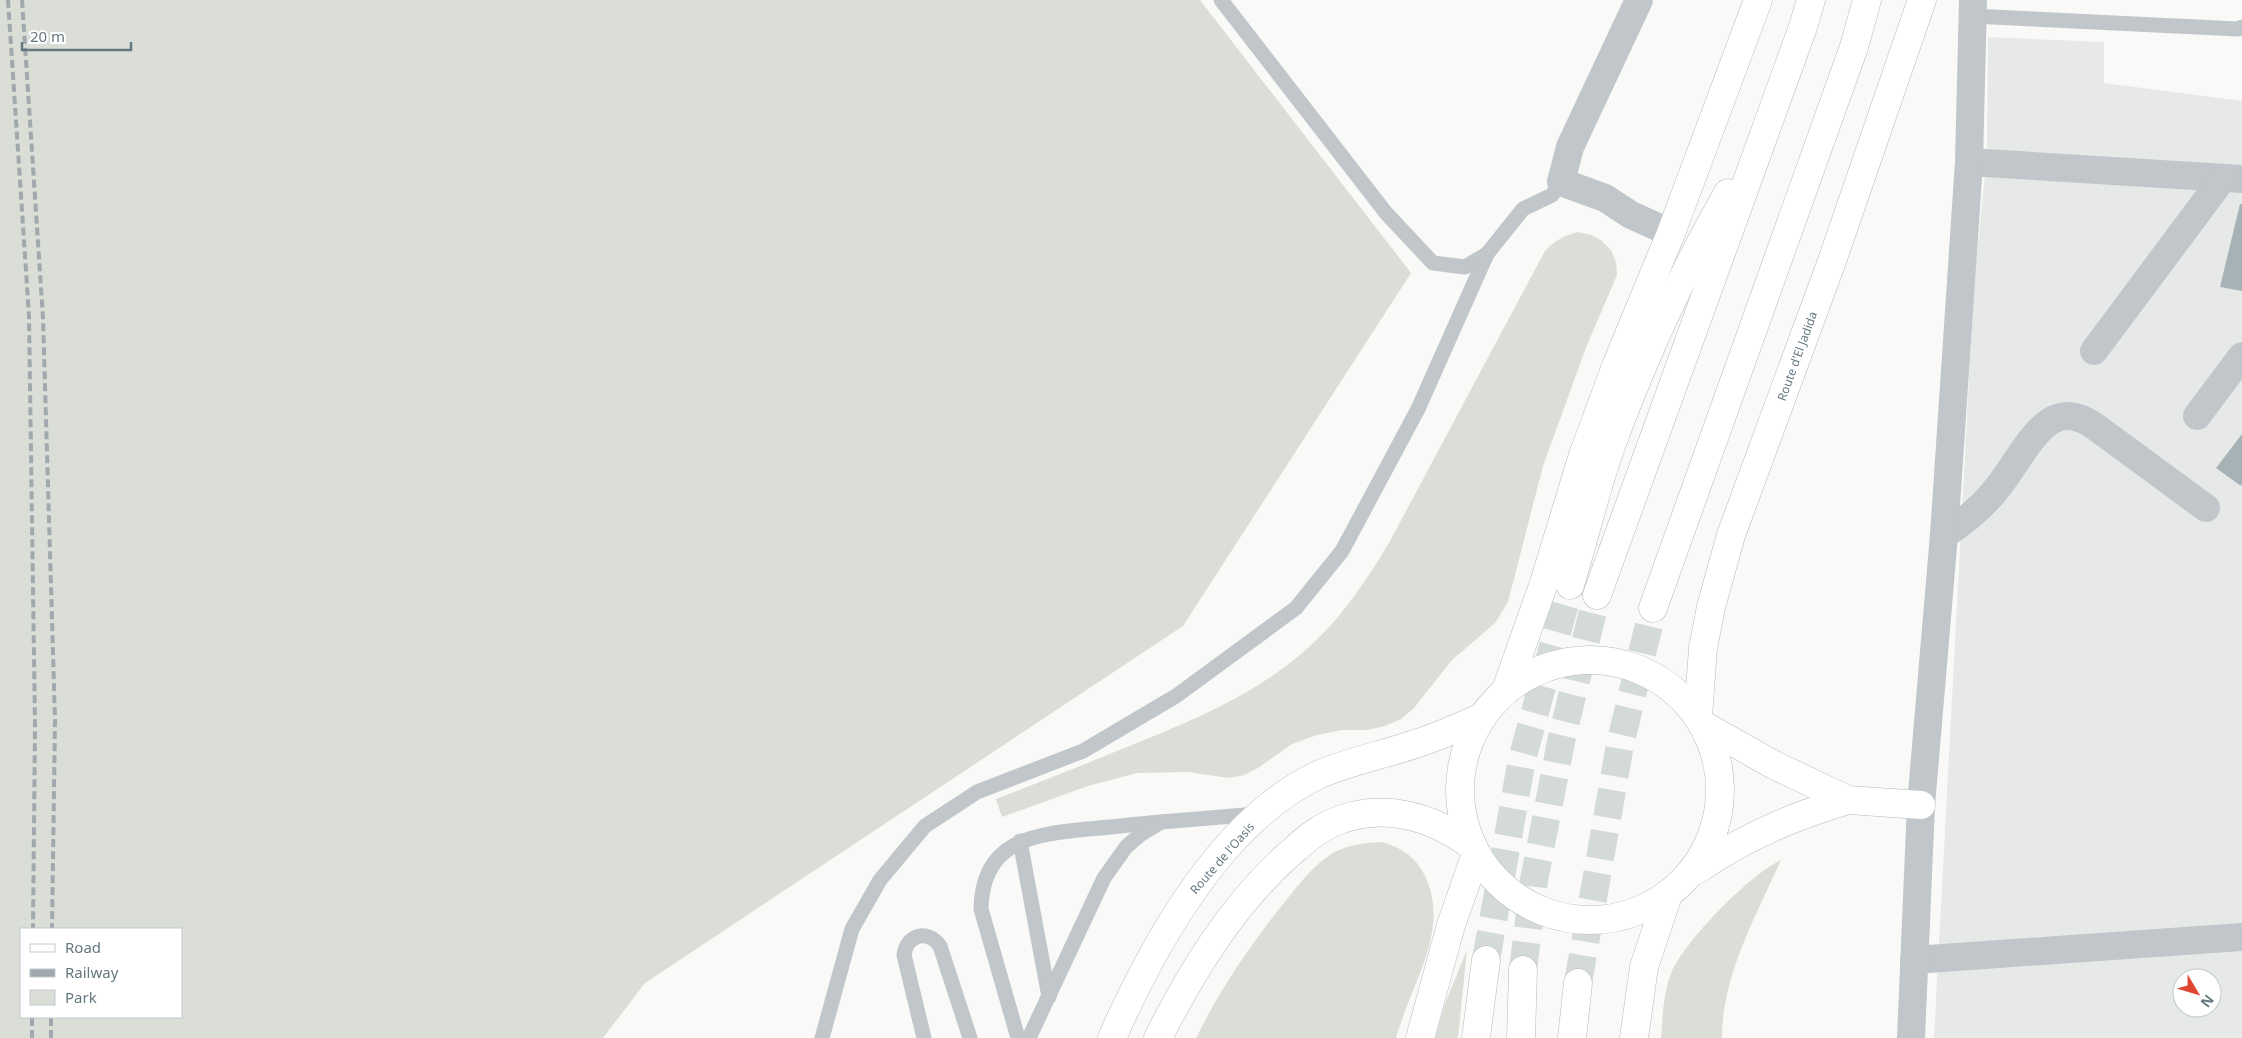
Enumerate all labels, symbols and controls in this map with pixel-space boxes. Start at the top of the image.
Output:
scale bar [22,20,131,52]
text: 20 m [30,26,65,46]
street label: Route d'El Jadida [1773,309,1821,403]
street label: Route de l'Oasis [1186,818,1258,898]
legend [20,928,182,1018]
text: Road [65,937,101,957]
text: Railway [65,962,119,982]
north arrow [2172,968,2222,1018]
text: Park [65,987,97,1007]
text: N [2197,991,2219,1012]

